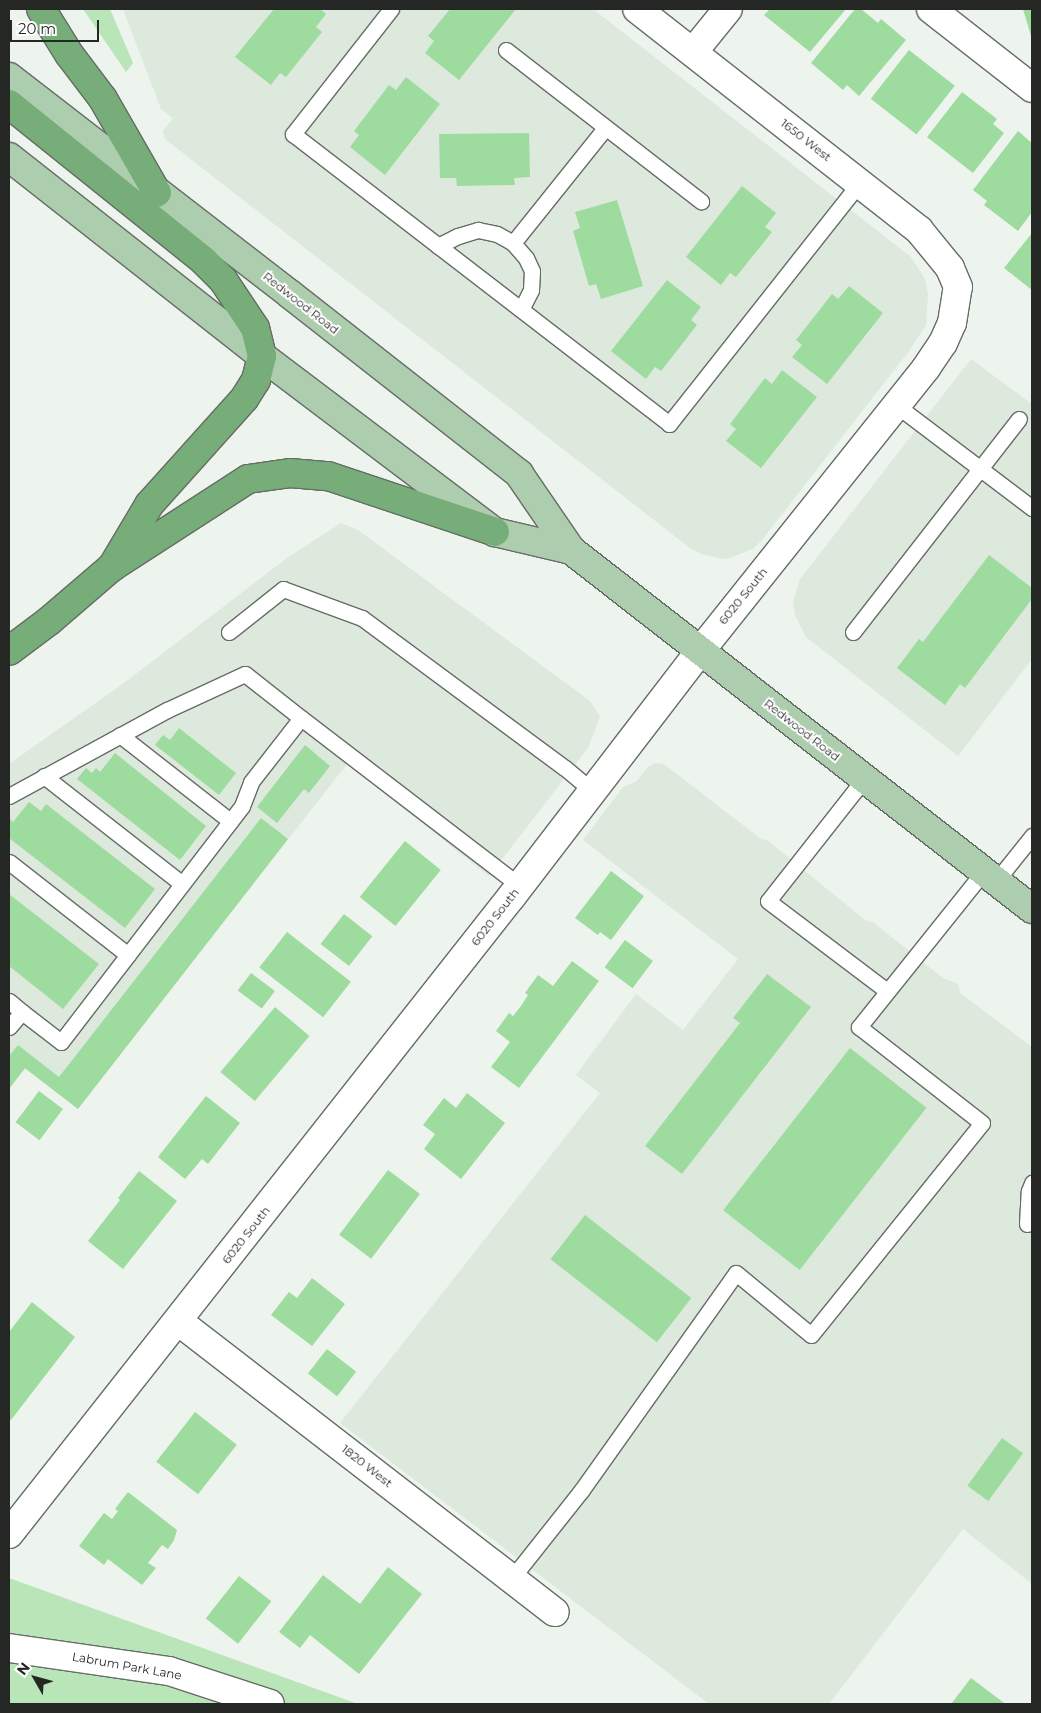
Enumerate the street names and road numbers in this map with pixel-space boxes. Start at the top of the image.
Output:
street label: 1650 West [778,116,834,164]
street label: Redwood Road [260,269,342,337]
street label: 6020 South [716,565,770,627]
street label: Redwood Road [761,696,843,764]
street label: 6020 South [468,885,522,949]
street label: 6020 South [219,1203,273,1267]
street label: 1820 West [339,1442,395,1490]
street label: Labrum Park Lane [71,1649,183,1683]

